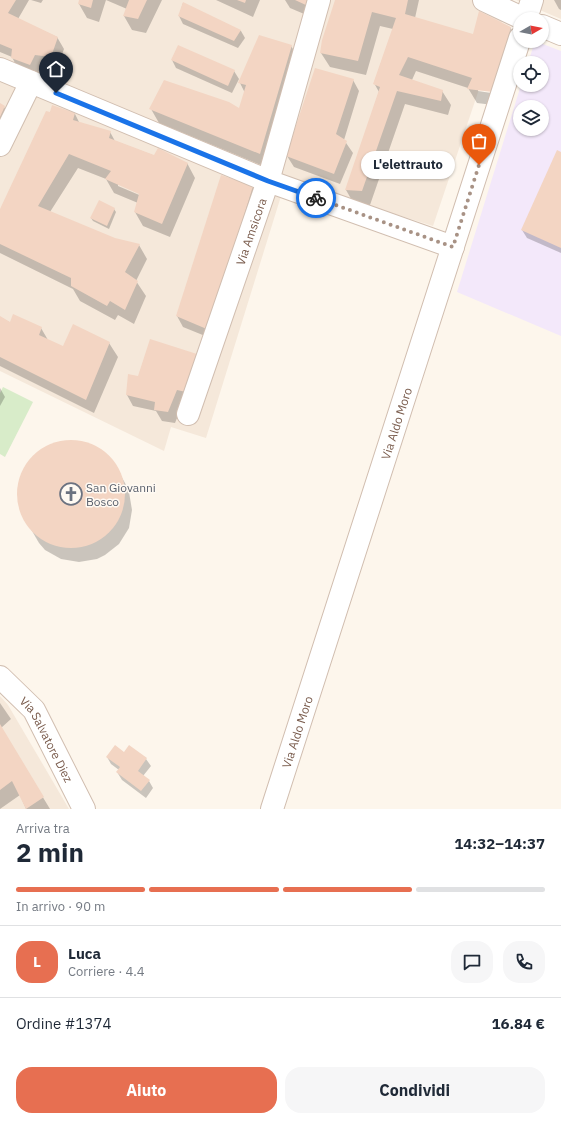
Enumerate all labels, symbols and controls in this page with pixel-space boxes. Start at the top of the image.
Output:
north arrow [513,12,549,48]
map controls [513,12,549,136]
pin [39,52,73,93]
button: locate [513,56,549,92]
icon: home [45,58,67,80]
button: layers [513,100,549,136]
pin [462,124,496,165]
icon: bag [468,130,490,152]
callout: L'elettrauto [361,151,455,179]
text: L'elettrauto [373,156,443,173]
courier [296,178,336,218]
icon: bike [305,187,327,209]
street label: Via Amsicora [232,195,269,267]
street label: Via Aldo Moro [377,385,415,461]
place label: San Giovanni Bosco [86,480,156,509]
church icon: San Giovanni Bosco [58,481,84,507]
street label: Via Salvatore Diez [17,693,77,785]
street label: Via Aldo Moro [278,694,315,770]
text: Arriva tra [16,820,70,837]
text: 14:32–14:37 [454,834,545,853]
text: 2 min [16,835,84,869]
text: In arrivo · 90 m [16,898,105,915]
button: chat [451,941,493,983]
button: phone [503,941,545,983]
text: Luca [68,944,101,963]
text: L [33,952,41,971]
text: Corriere · 4.4 [68,963,145,980]
text: Ordine #1374 [16,1014,111,1033]
text: 16.84 € [491,1014,545,1033]
button: Aiuto [16,1067,277,1113]
button: Condividi [285,1067,545,1113]

